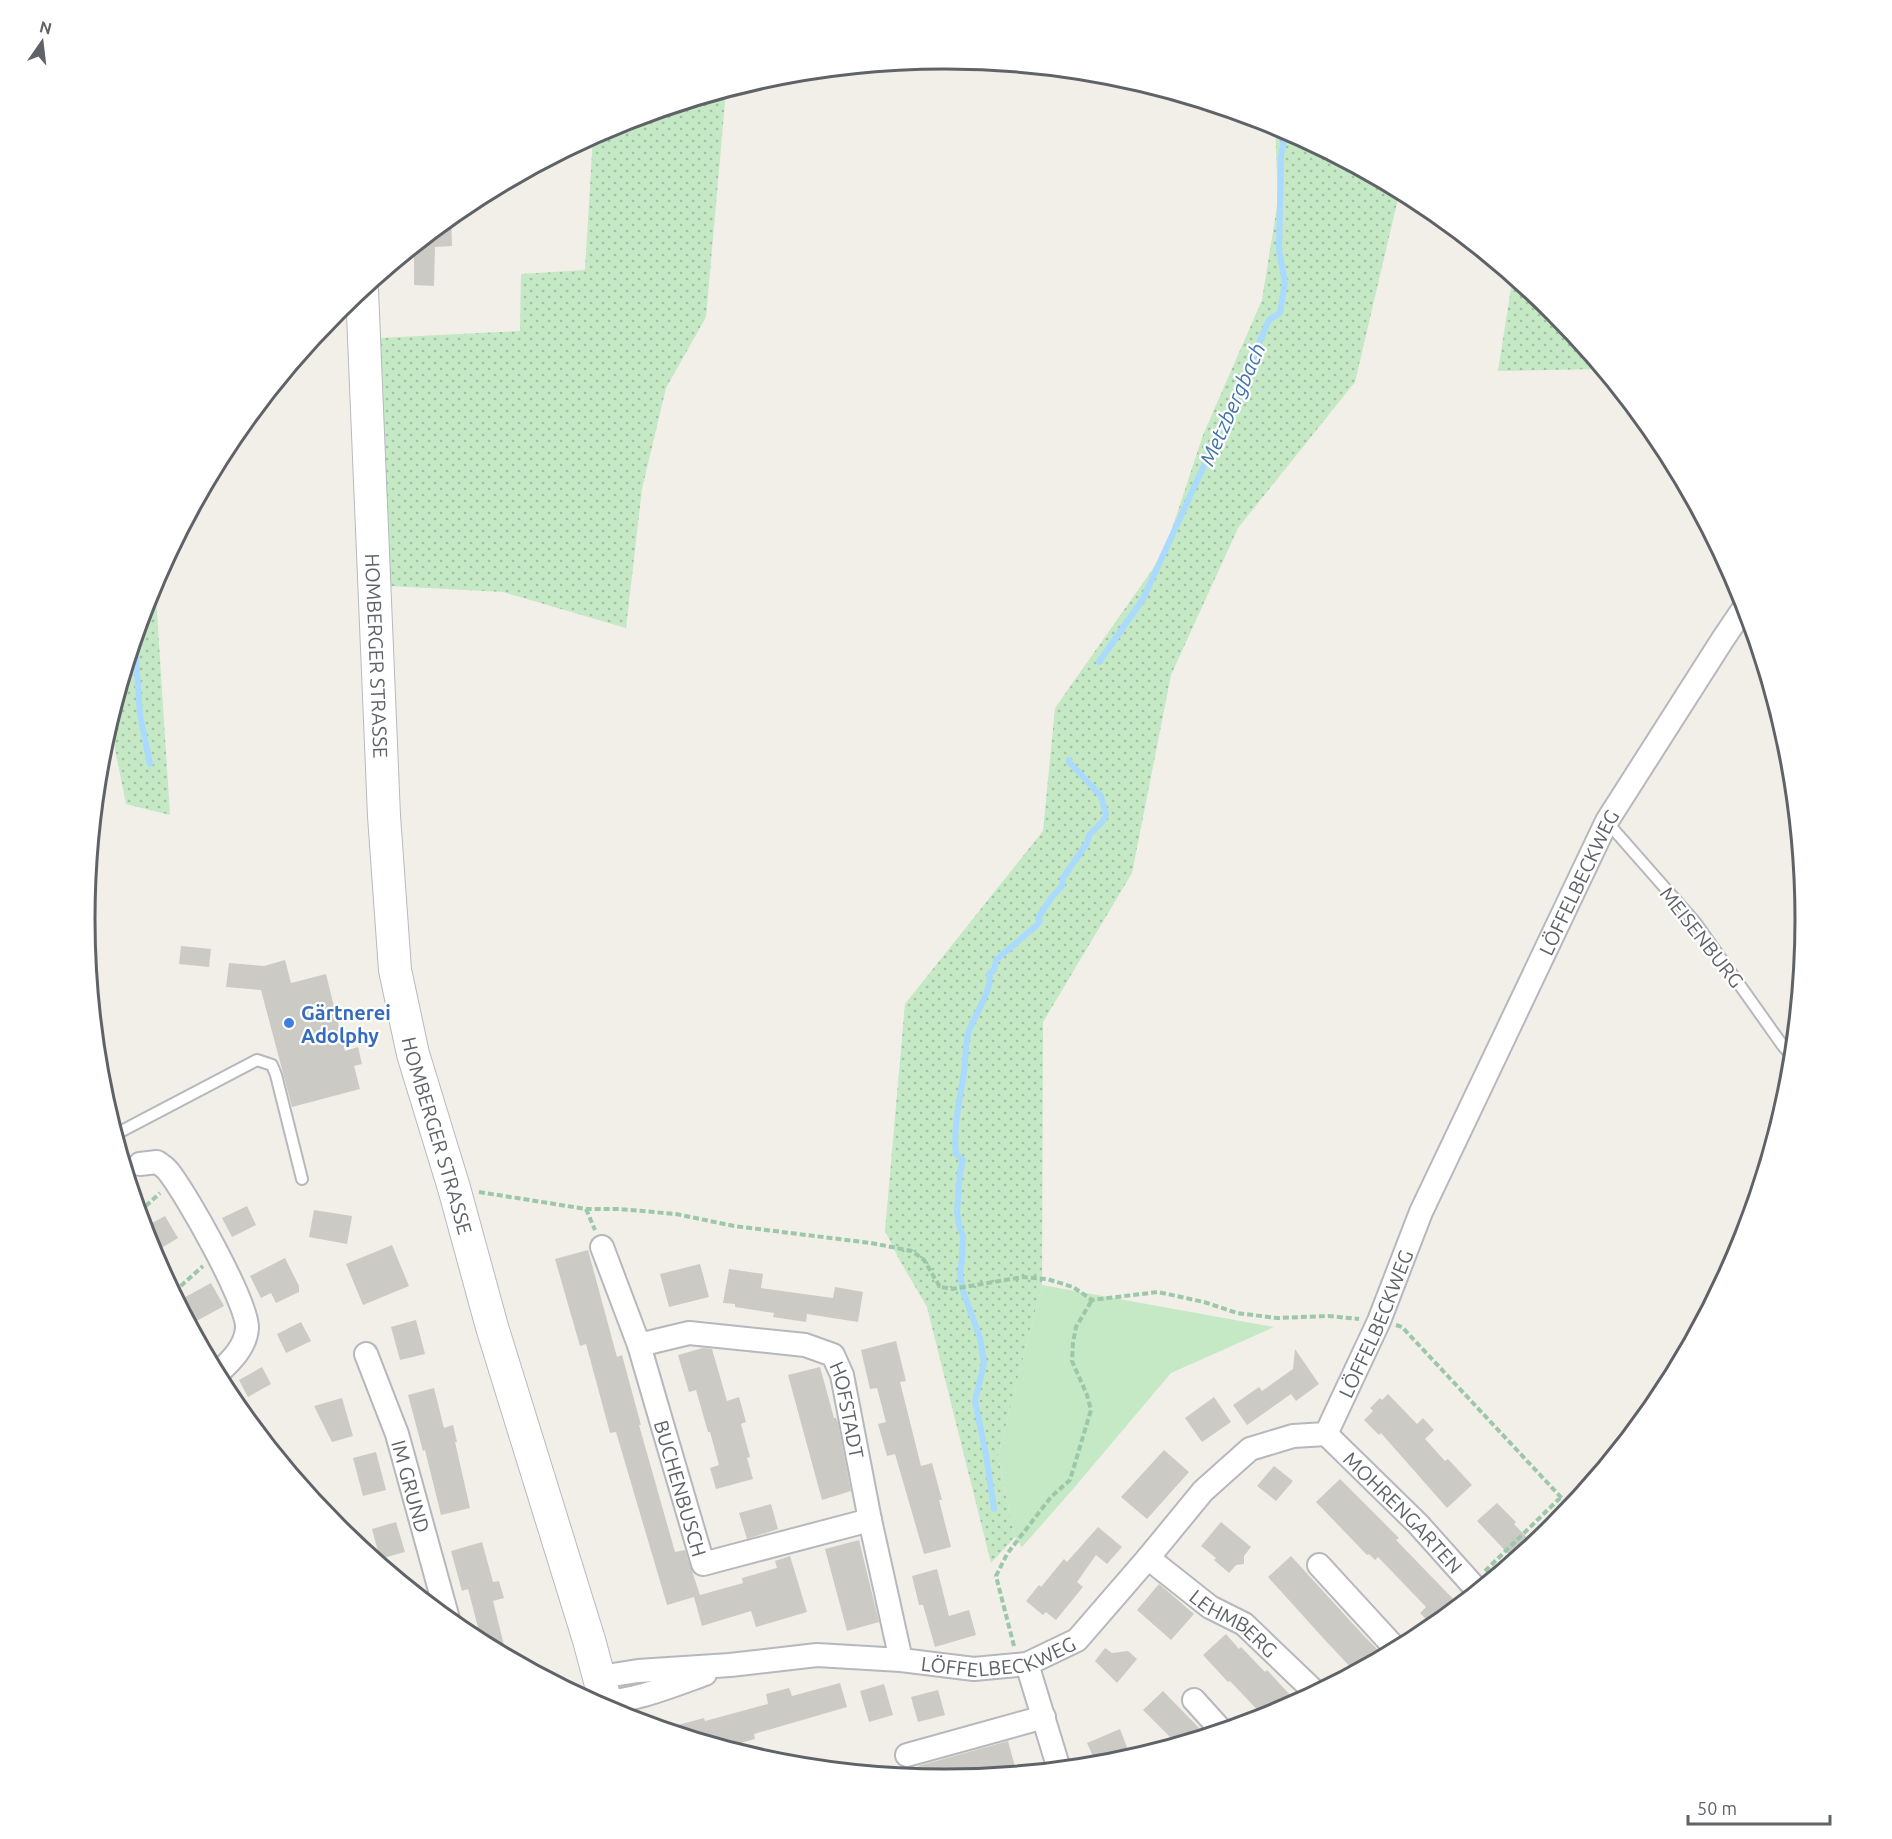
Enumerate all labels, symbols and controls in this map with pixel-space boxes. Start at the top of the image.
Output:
north arrow [12,12,72,72]
text: N [38,17,54,38]
water label: Metzbergbach [1194,339,1270,469]
street label: HOMBERGER STRASSE [362,553,393,759]
street label: LÖFFELBECKWEG [1534,805,1623,958]
street label: MEISENBURG [1655,882,1749,992]
place label: Gärtnerei Adolphy [301,1001,391,1047]
marker: Gärtnerei Adolphy [282,1016,296,1030]
street label: HOMBERGER STRASSE [398,1035,478,1237]
street label: LÖFFELBECKWEG [1333,1246,1417,1401]
street label: HOFSTADT [826,1358,869,1460]
street label: BUCHENBUSCH [650,1417,712,1559]
street label: IM GRUND [388,1437,435,1535]
street label: MOHRENGARTEN [1339,1447,1468,1577]
street label: LEHMBERG [1185,1584,1282,1661]
street label: LÖFFELBECKWEG [920,1631,1079,1681]
scale bar [1688,1788,1830,1826]
text: 50 m [1697,1798,1737,1818]

